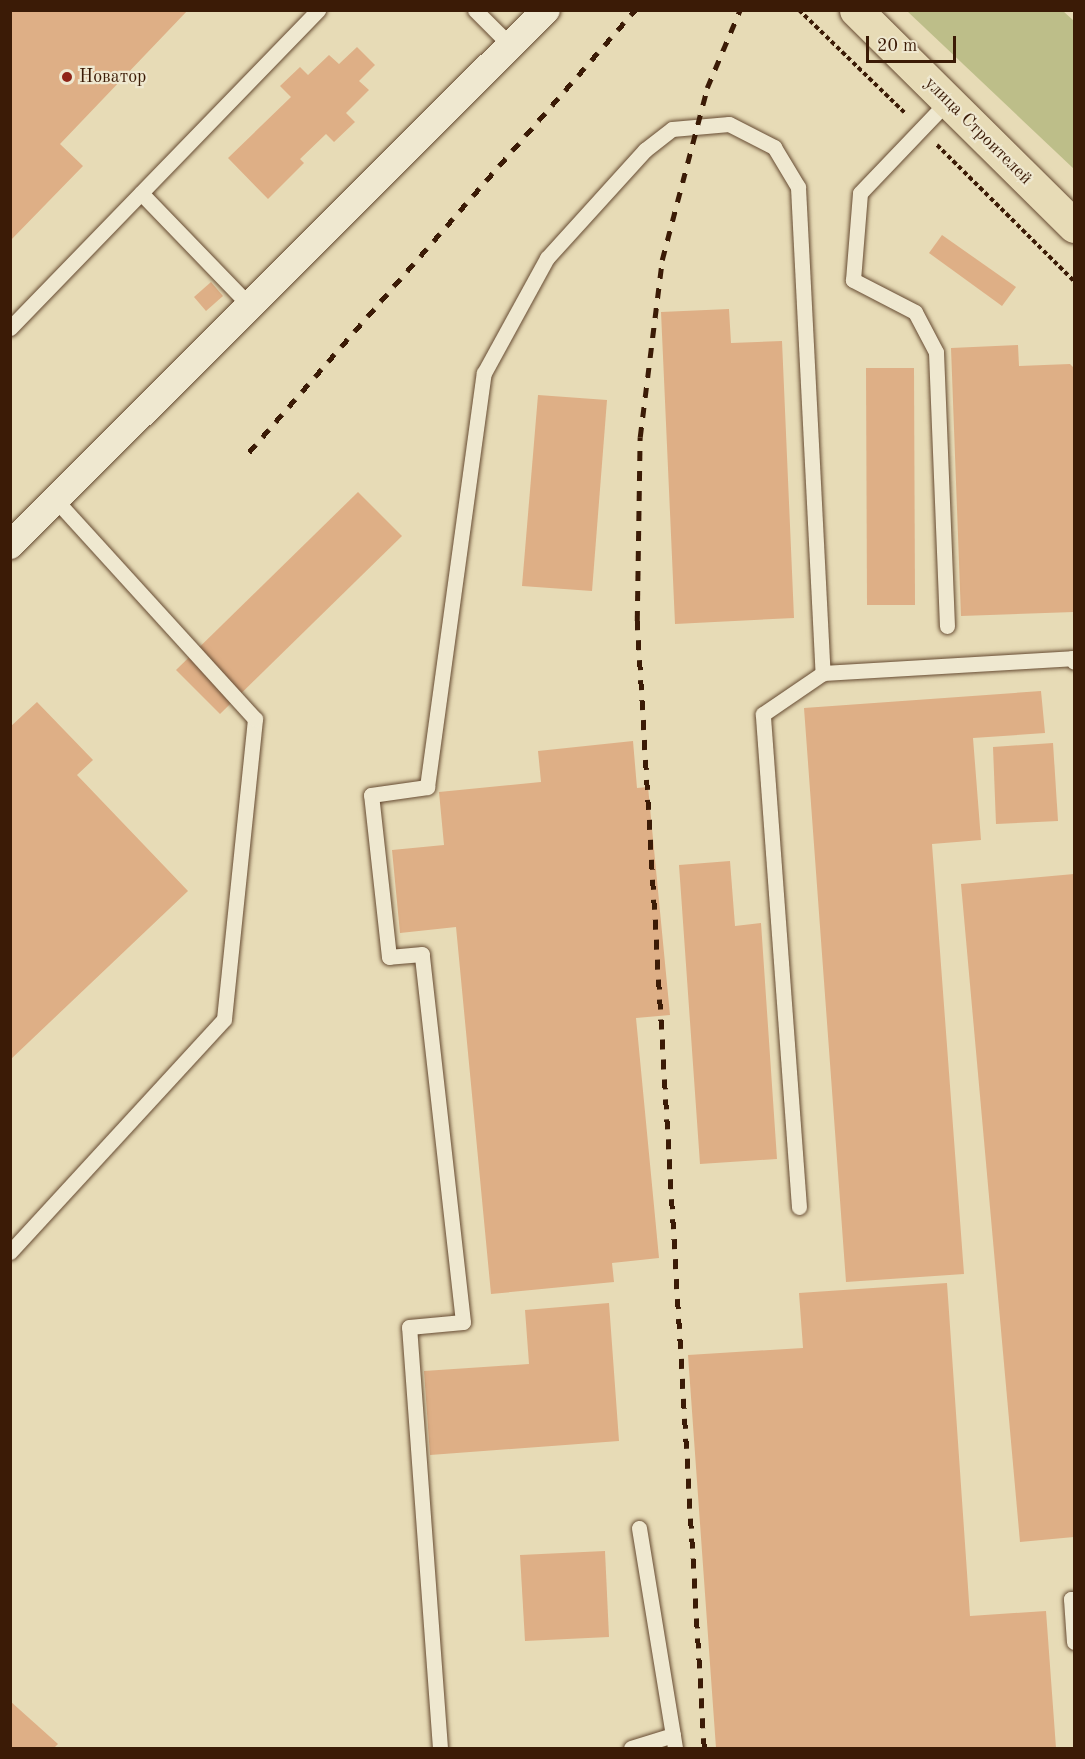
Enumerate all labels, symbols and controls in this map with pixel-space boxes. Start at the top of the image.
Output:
scale bar [869,24,959,62]
text: 20 m [877,37,917,55]
place label: Новатор [79,66,146,88]
marker: Новатор [60,70,74,84]
street label: улица Строителей [920,73,1036,189]

